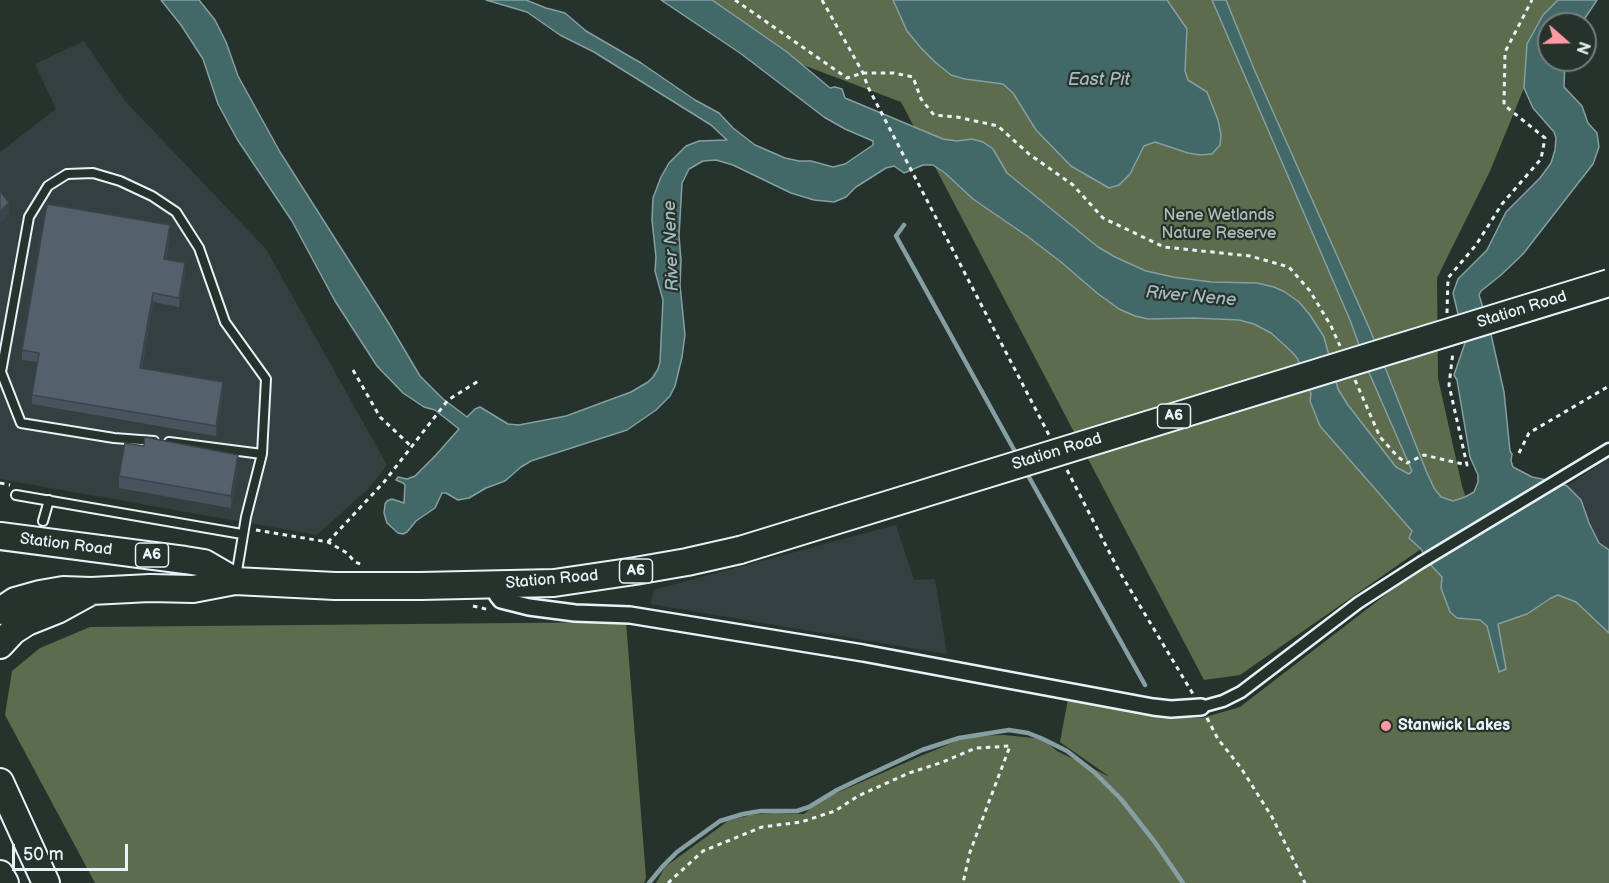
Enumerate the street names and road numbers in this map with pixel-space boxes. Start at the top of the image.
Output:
street label: Station Road [1475,287,1569,333]
road number: A6 [1158,404,1190,428]
street label: Station Road [1010,429,1104,475]
street label: Station Road [19,530,113,560]
road number: A6 [136,543,168,567]
road number: A6 [620,559,652,583]
street label: Station Road [505,566,599,594]

